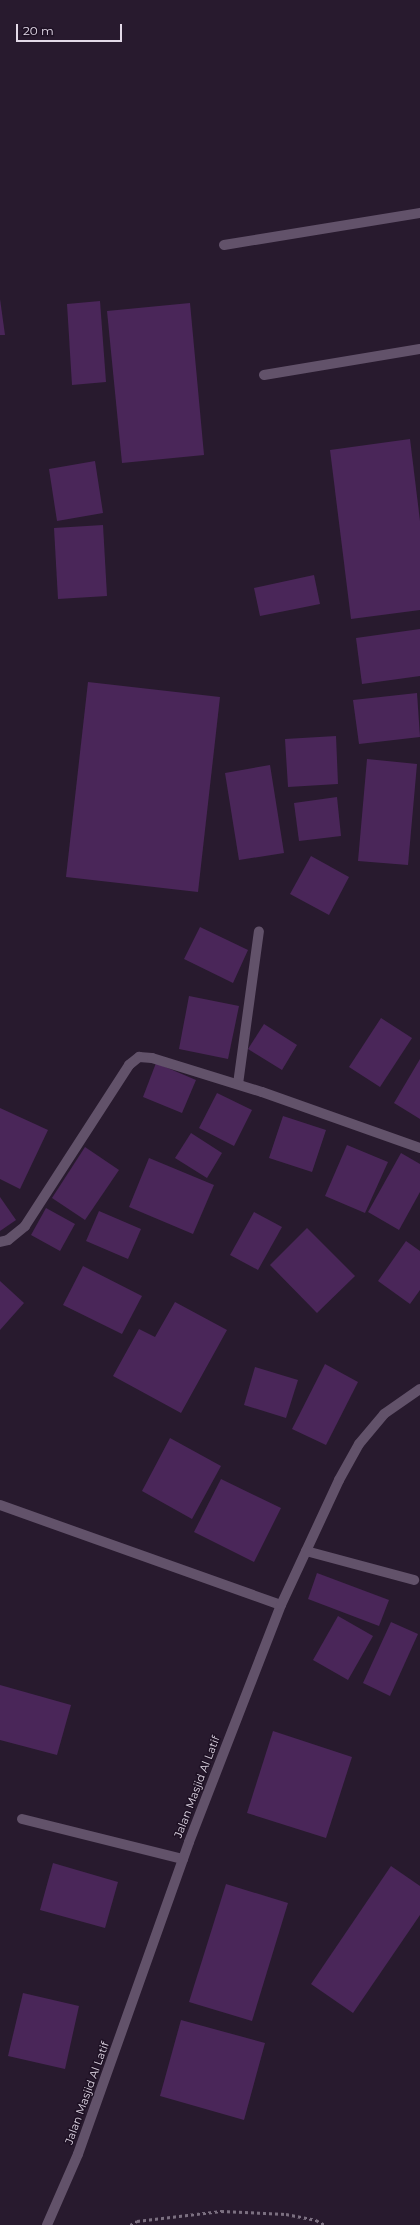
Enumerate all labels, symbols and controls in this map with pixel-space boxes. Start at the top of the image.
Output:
scale bar [18,16,124,42]
text: 20 m [23,23,54,38]
street label: Jalan Masjid Al Latif [171,1734,223,1840]
street label: Jalan Masjid Al Latif [62,2040,112,2146]

